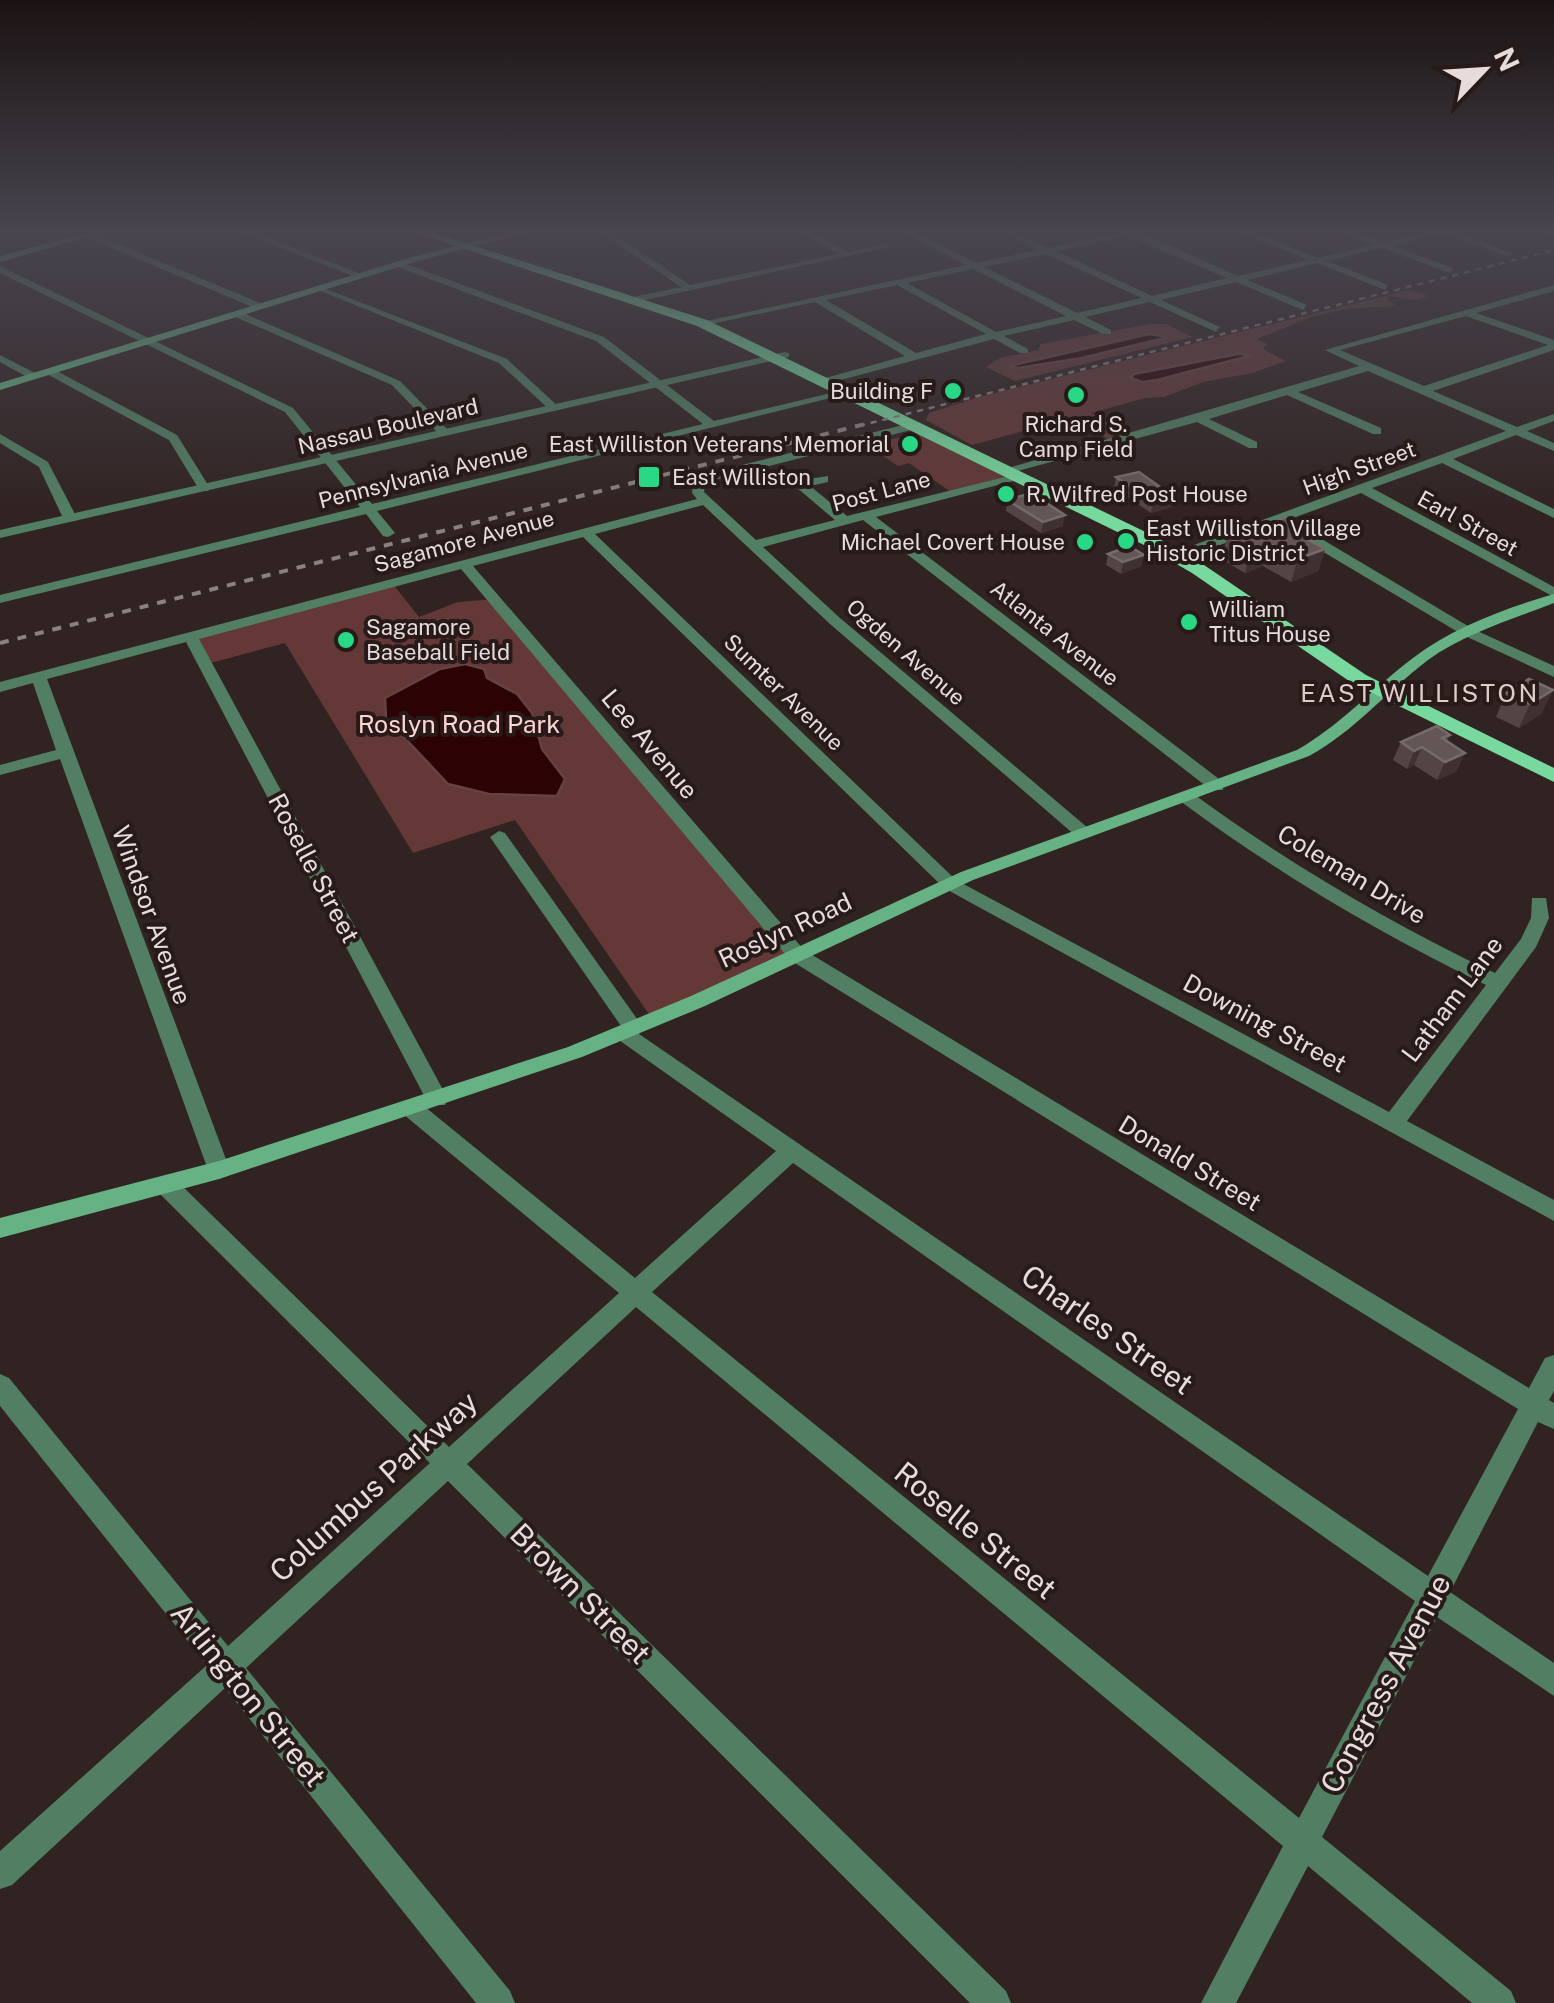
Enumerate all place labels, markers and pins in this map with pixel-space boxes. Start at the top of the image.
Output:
place label: Building F [830,378,933,404]
marker: Building F [942,380,964,402]
marker: Richard S. Camp Field [1065,384,1087,406]
place label: Richard S. Camp Field [1019,411,1133,462]
place label: East Williston Veterans' Memorial [549,431,890,457]
marker: East Williston Veterans' Memorial [899,433,921,455]
marker: East Williston [636,464,662,490]
place label: East Williston [672,464,811,490]
place label: R. Wilfred Post House [1026,481,1248,507]
marker: R. Wilfred Post House [995,483,1017,505]
place label: East Williston Village Historic District [1146,515,1361,566]
place label: Michael Covert House [841,529,1065,555]
marker: East Williston Village Historic District [1115,530,1137,552]
marker: Michael Covert House [1074,531,1096,553]
place label: William Titus House [1209,596,1331,647]
marker: William Titus House [1178,611,1200,633]
place label: Sagamore Baseball Field [366,614,510,665]
marker: Sagamore Baseball Field [335,629,357,651]

